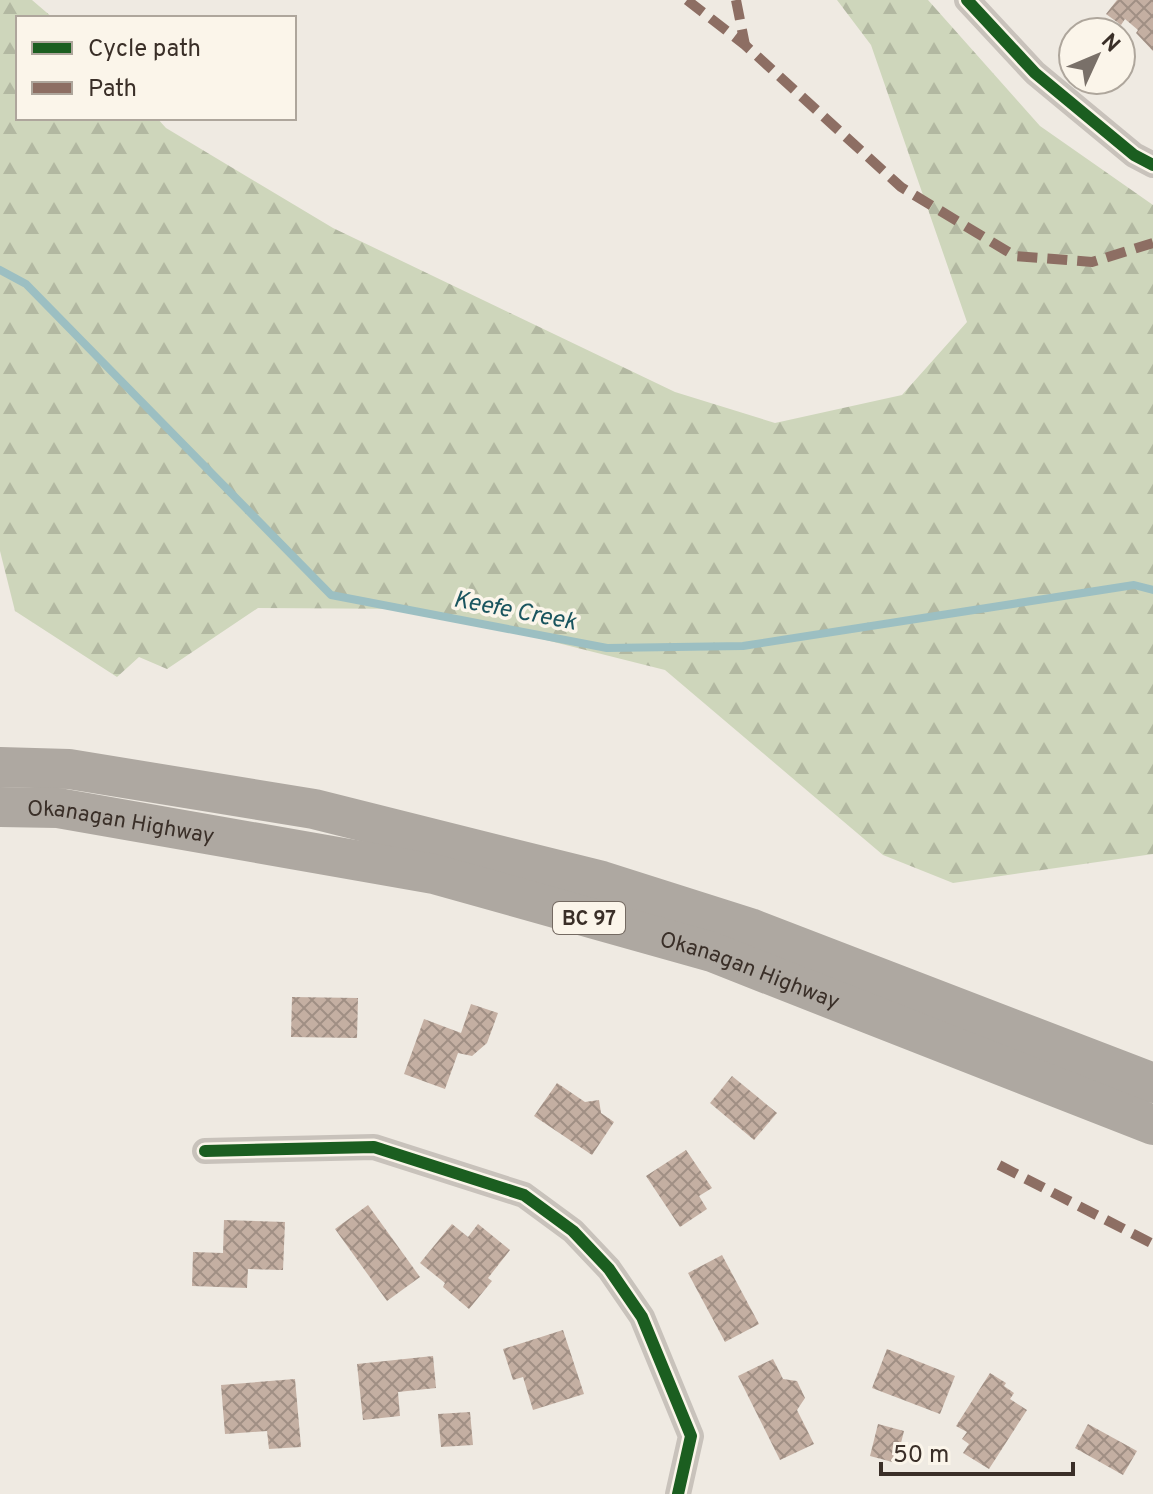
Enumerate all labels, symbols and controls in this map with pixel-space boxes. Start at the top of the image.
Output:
legend [16,16,296,120]
north arrow [1057,16,1137,96]
text: N [1094,29,1125,59]
text: Cycle path [88,35,201,65]
text: Path [88,75,137,105]
water label: Keefe Creek [451,585,579,639]
street label: Okanagan Highway [27,796,216,851]
road number: BC 97 [553,902,625,934]
street label: Okanagan Highway [656,927,843,1017]
scale bar [881,1426,1073,1476]
text: 50 m [893,1441,949,1471]

